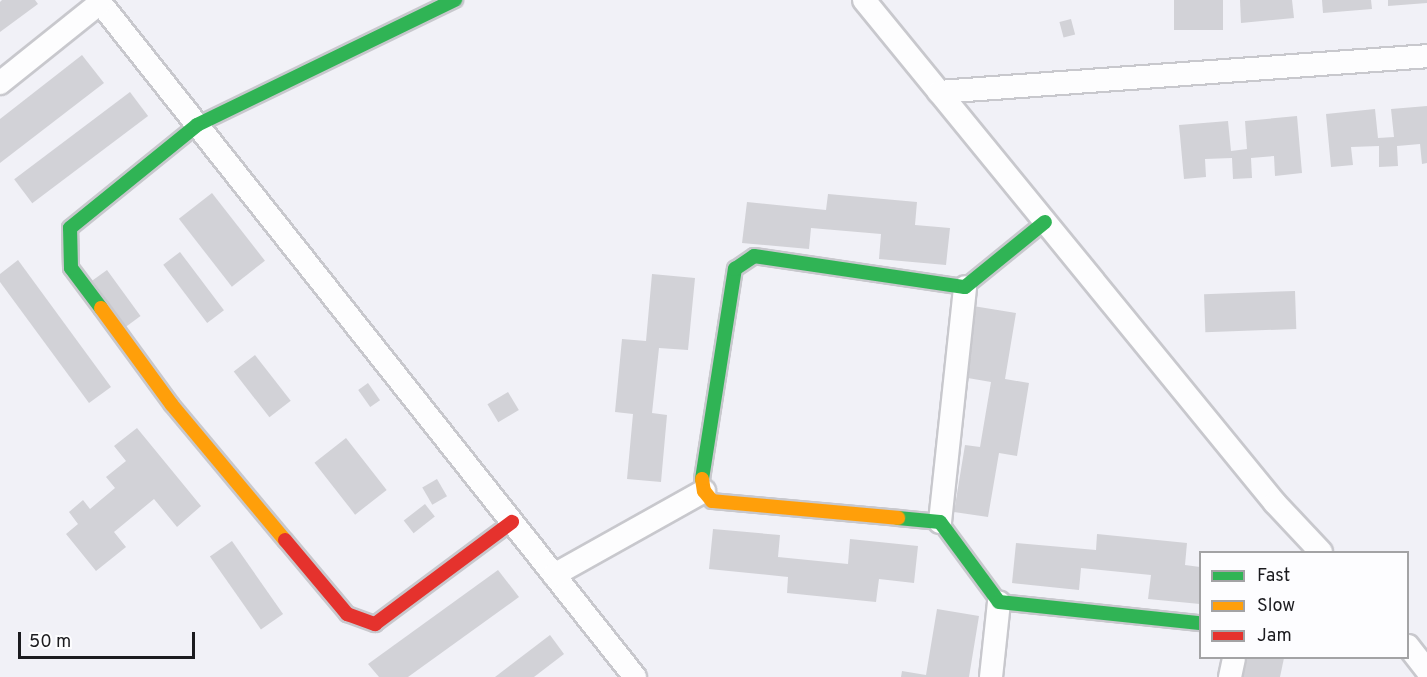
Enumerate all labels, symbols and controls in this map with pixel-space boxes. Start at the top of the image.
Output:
legend [1199,551,1409,659]
text: Fast [1257,565,1290,588]
text: Slow [1257,595,1295,618]
scale bar [21,620,198,658]
text: Jam [1257,625,1292,648]
text: 50 m [29,631,71,654]

